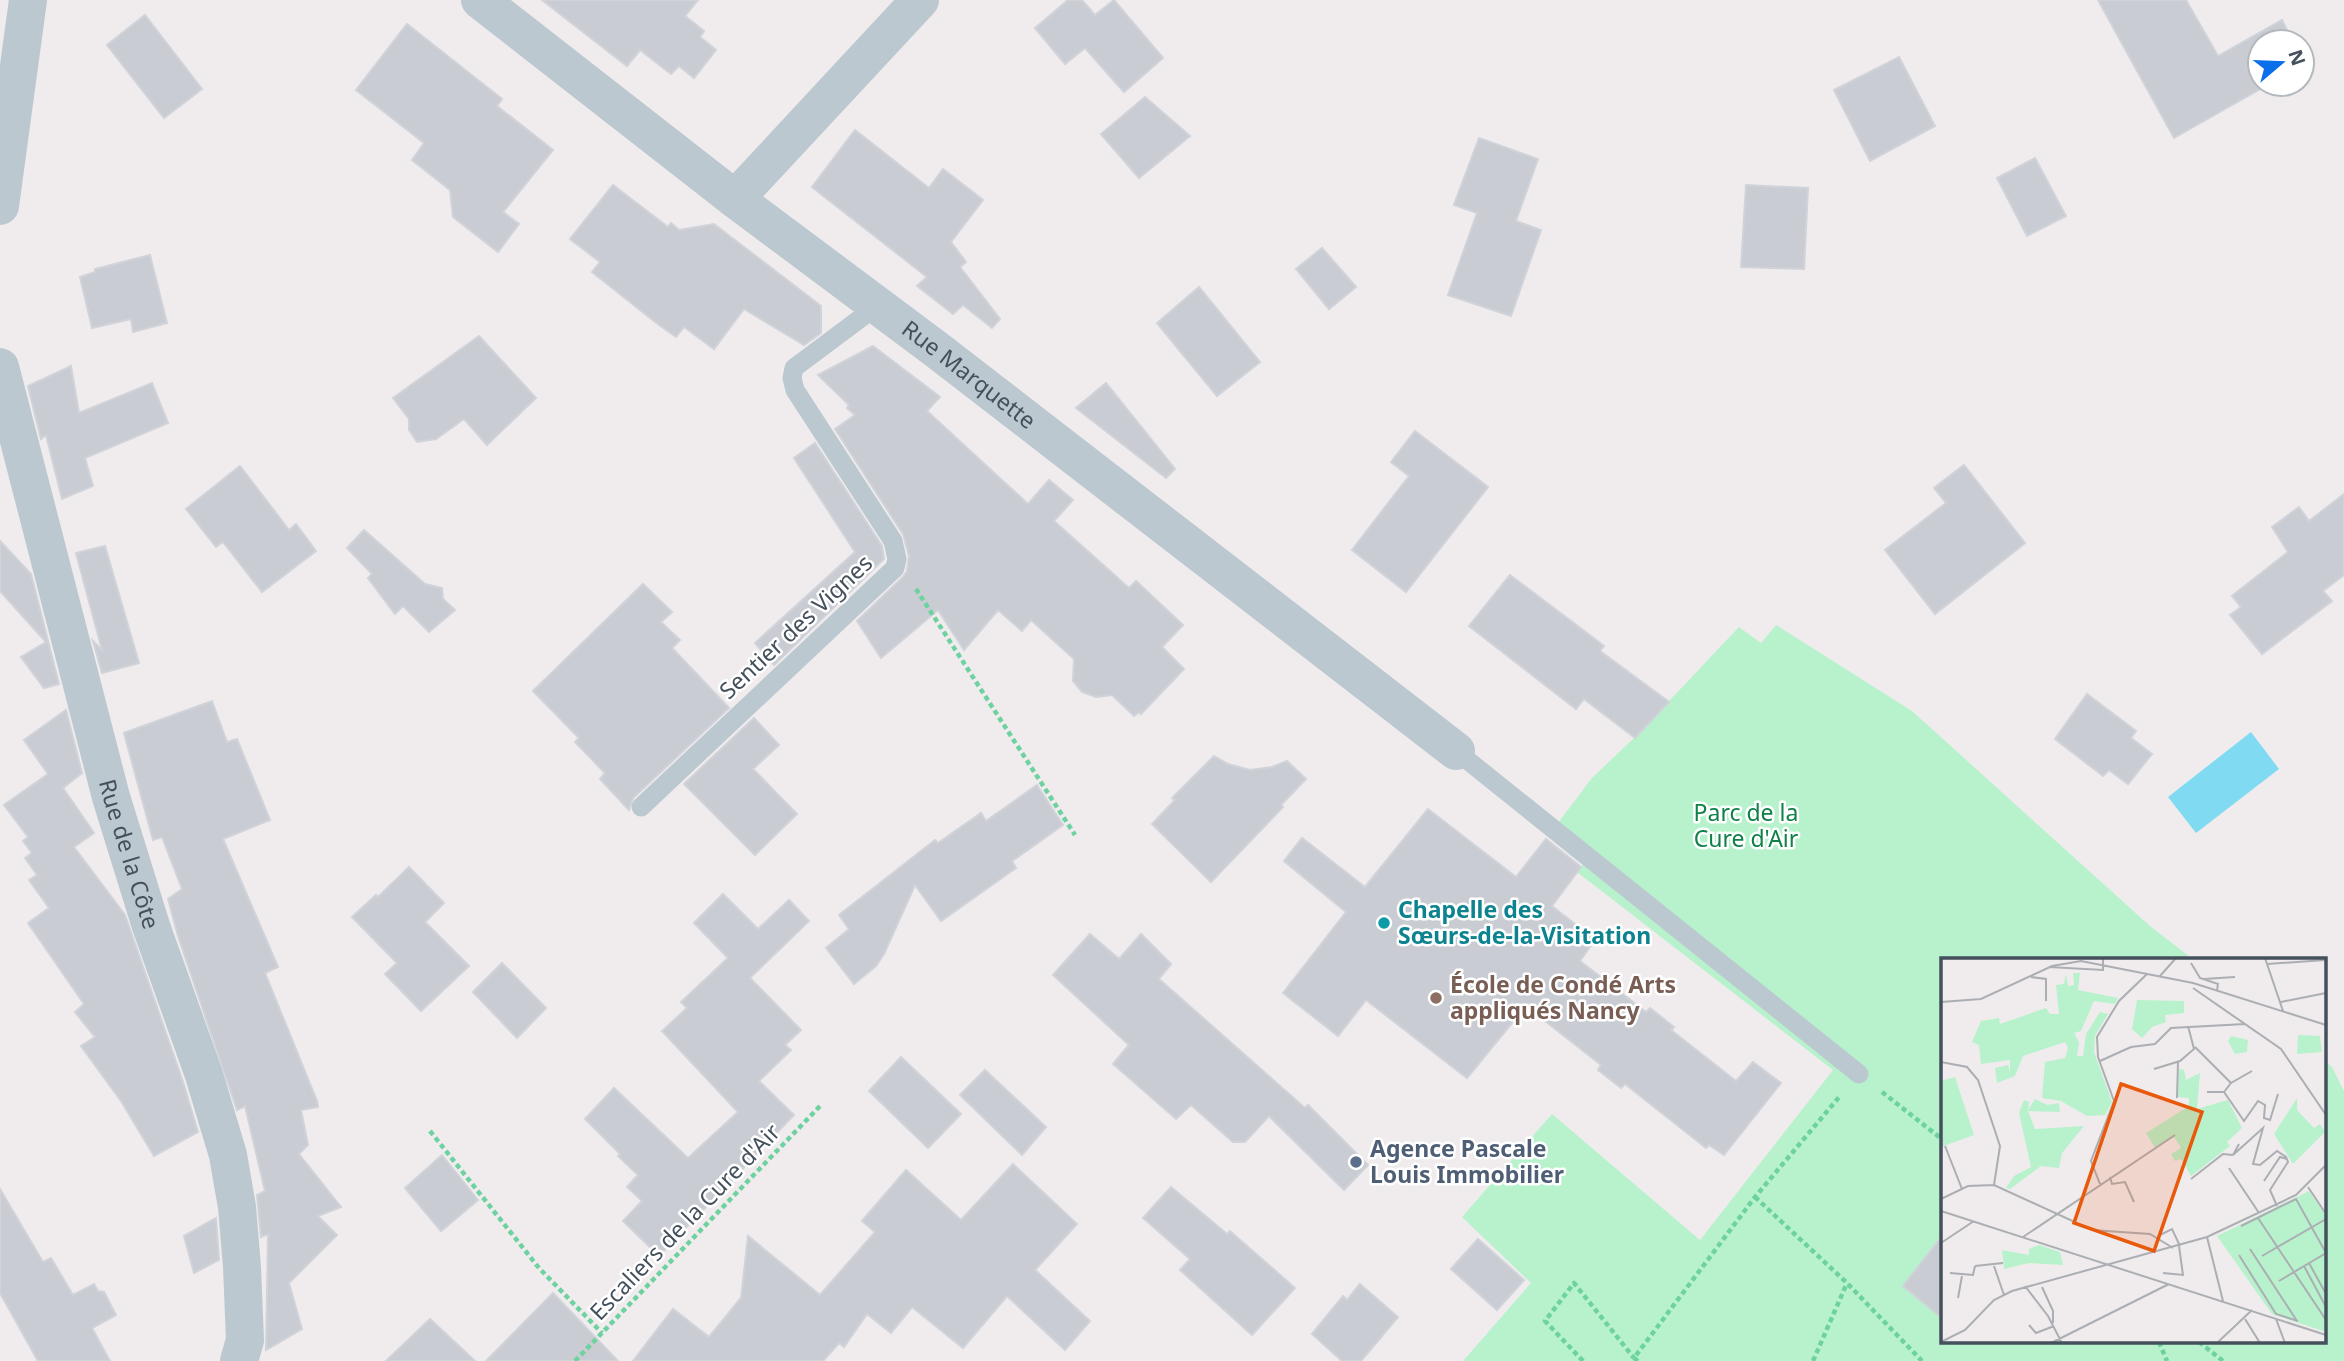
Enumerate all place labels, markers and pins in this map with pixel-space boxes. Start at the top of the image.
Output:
place label: Chapelle des Sœurs-de-la-Visitation [1398,893,1651,951]
marker: Chapelle des Sœurs-de-la-Visitation [1376,915,1392,931]
place label: École de Condé Arts appliqués Nancy [1450,968,1676,1026]
marker: École de Condé Arts appliqués Nancy [1428,990,1444,1006]
place label: Agence Pascale Louis Immobilier [1370,1132,1564,1190]
marker: Agence Pascale Louis Immobilier [1348,1154,1364,1170]

